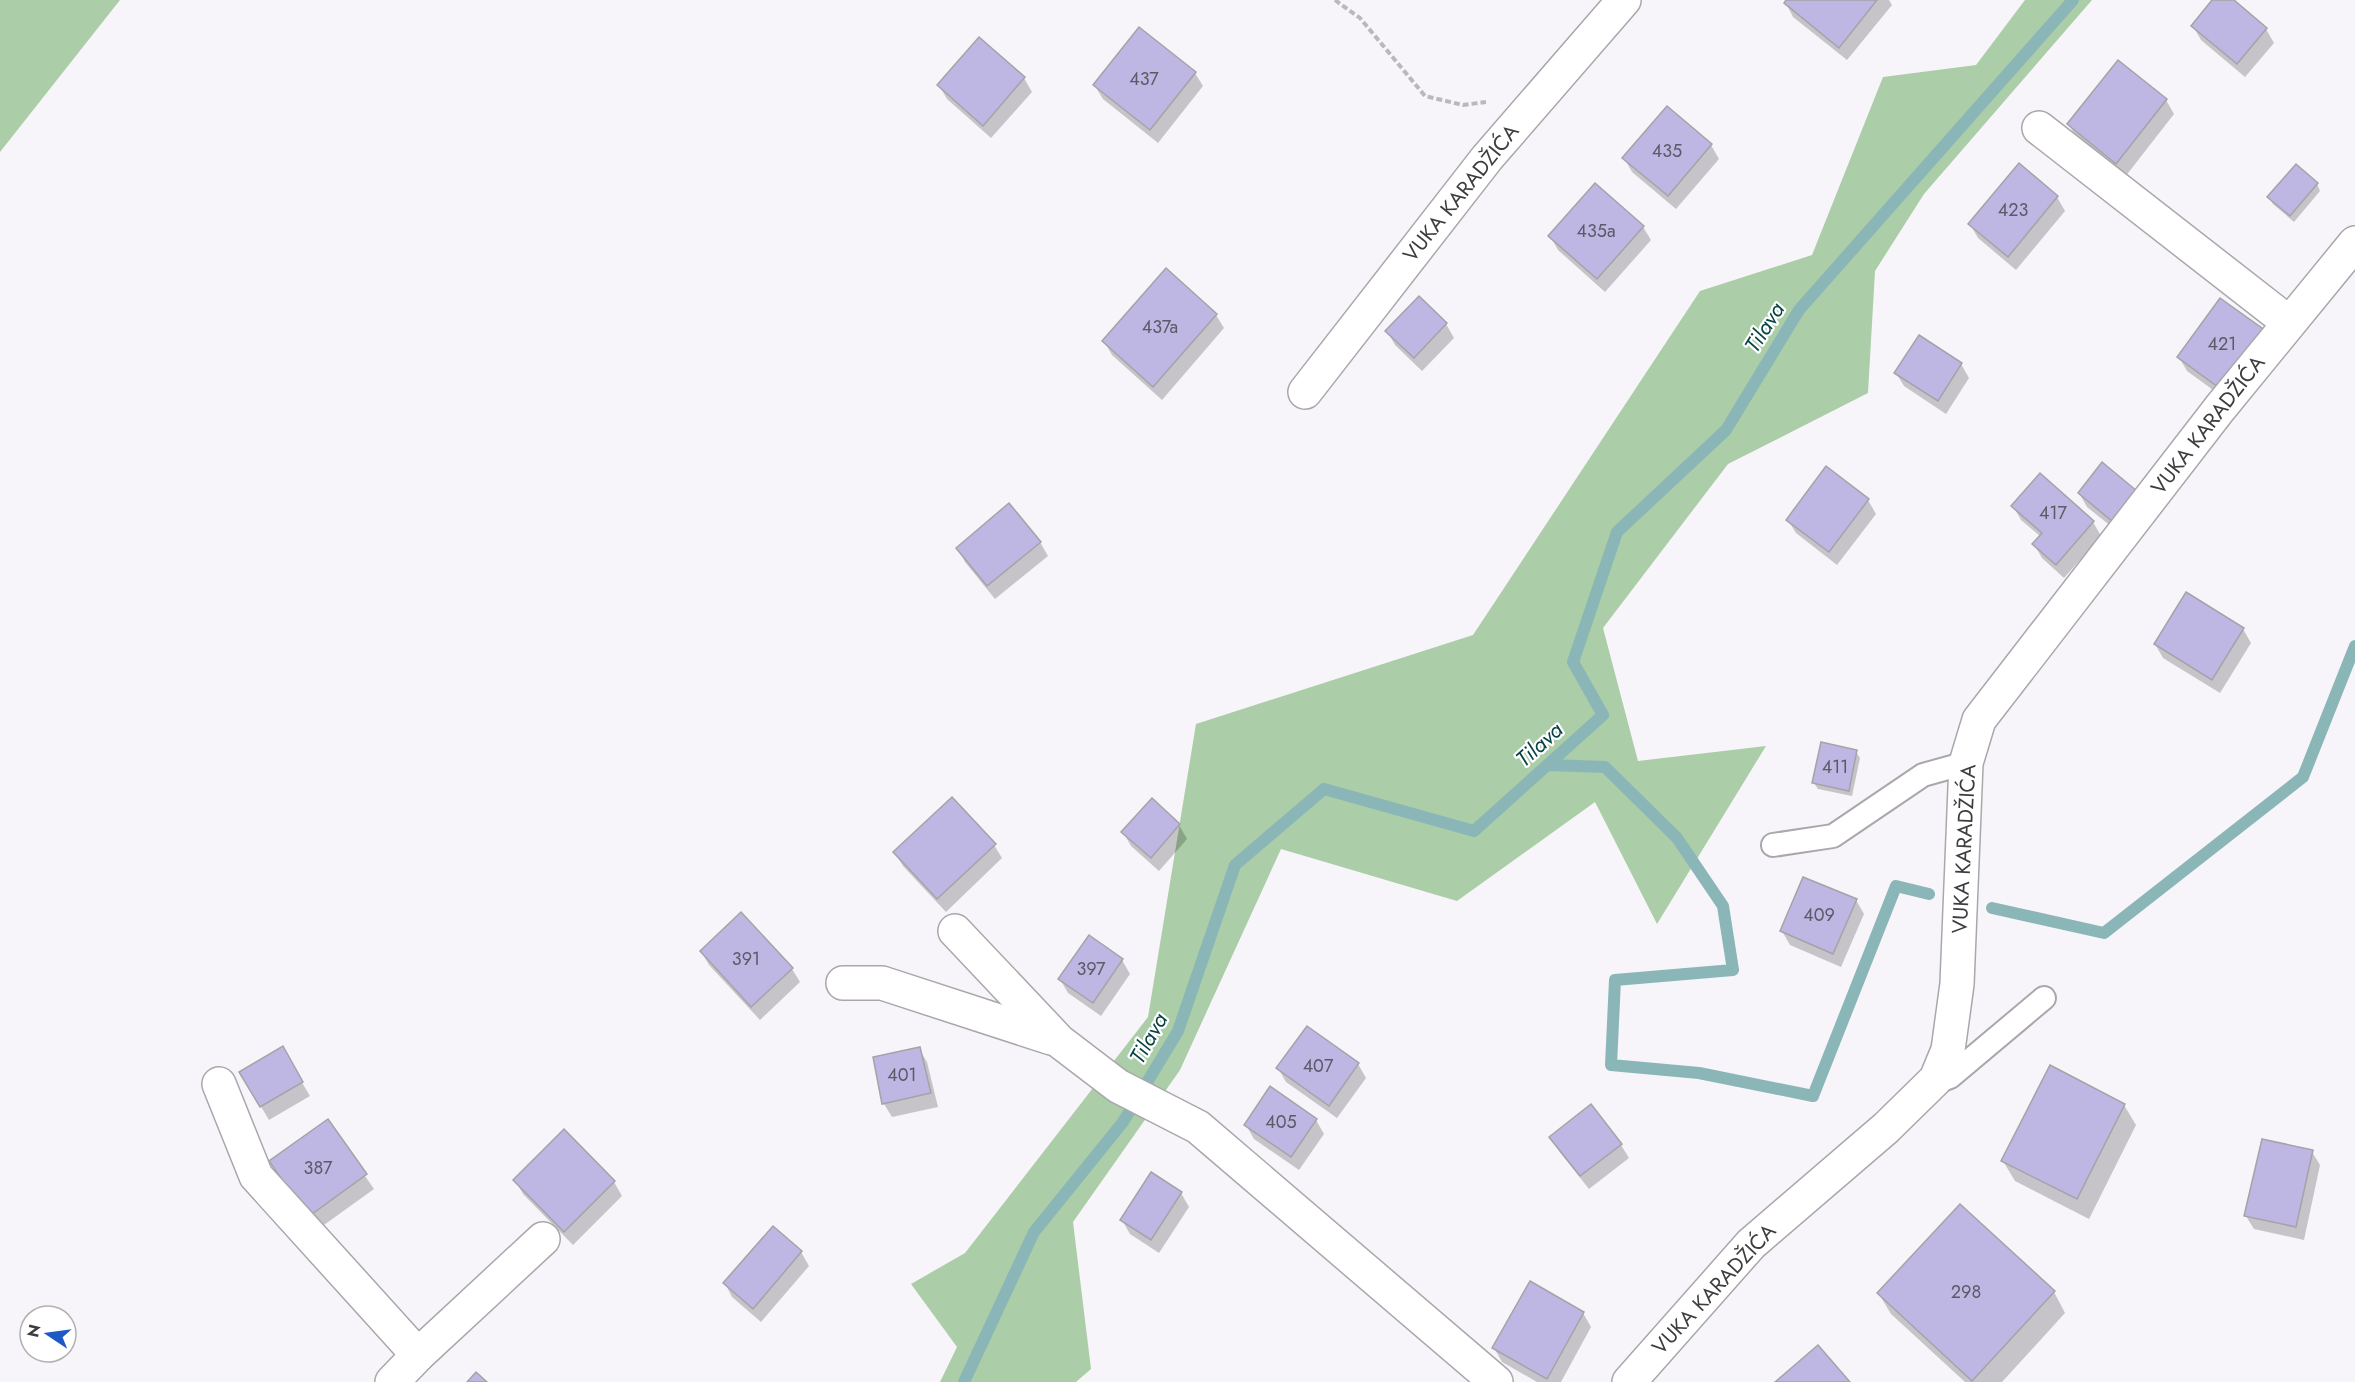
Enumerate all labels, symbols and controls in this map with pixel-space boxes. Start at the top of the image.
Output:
house number: 437 [1129,66,1159,92]
street label: VUKA KARADŽIĆA [1396,118,1526,268]
house number: 435 [1652,138,1682,164]
house number: 423 [1998,197,2028,223]
house number: 435a [1576,218,1616,244]
water label: Tilava [1736,296,1792,358]
house number: 437a [1142,314,1178,340]
house number: 421 [2208,331,2236,357]
street label: VUKA KARADŽIĆA [2144,349,2272,501]
house number: 417 [2039,500,2068,526]
water label: Tilava [1508,714,1570,774]
house number: 411 [1822,754,1848,780]
street label: VUKA KARADŽIĆA [1945,763,1983,934]
house number: 409 [1803,902,1835,928]
house number: 391 [732,946,760,972]
house number: 397 [1076,956,1106,982]
water label: Tilava [1121,1007,1175,1069]
house number: 407 [1303,1053,1334,1079]
house number: 401 [887,1062,917,1088]
house number: 405 [1265,1109,1297,1135]
house number: 387 [304,1155,333,1181]
street label: VUKA KARADŽIĆA [1645,1217,1783,1361]
house number: 298 [1951,1279,1981,1305]
north arrow [18,1304,78,1364]
text: N [21,1322,47,1340]

